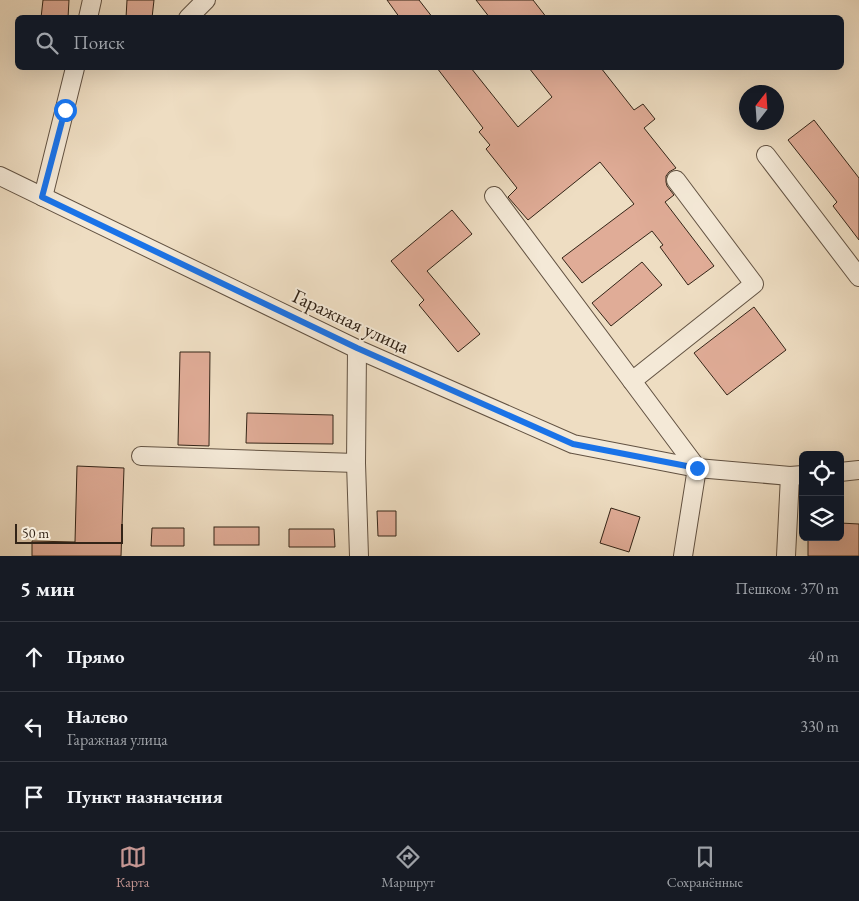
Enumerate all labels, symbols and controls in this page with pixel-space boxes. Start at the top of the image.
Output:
search box [15,15,844,70]
icon: search [33,29,61,57]
text: Поиск [73,30,125,55]
north arrow [739,85,784,130]
route start [54,99,77,122]
street label: Гаражная улица [288,283,414,359]
map controls [799,451,844,541]
button: locate [799,451,844,496]
route end [686,457,709,480]
button: layers [799,496,844,541]
scale bar [15,521,122,544]
text: 50 m [22,524,49,542]
text: 5 мин [20,575,75,602]
text: Пешком · 370 m [735,578,839,599]
icon: ahead [20,643,48,671]
text: Прямо [67,644,125,669]
text: 40 m [808,646,839,667]
text: Налево [67,704,128,729]
icon: left [20,713,48,741]
text: 330 m [800,716,839,737]
text: Гаражная улица [67,729,168,750]
icon: arrive [20,783,48,811]
text: Пункт назначения [67,784,223,809]
tab: Карта [116,843,149,891]
tab: Маршрут [381,843,435,891]
tab: Сохранённые [667,843,743,891]

